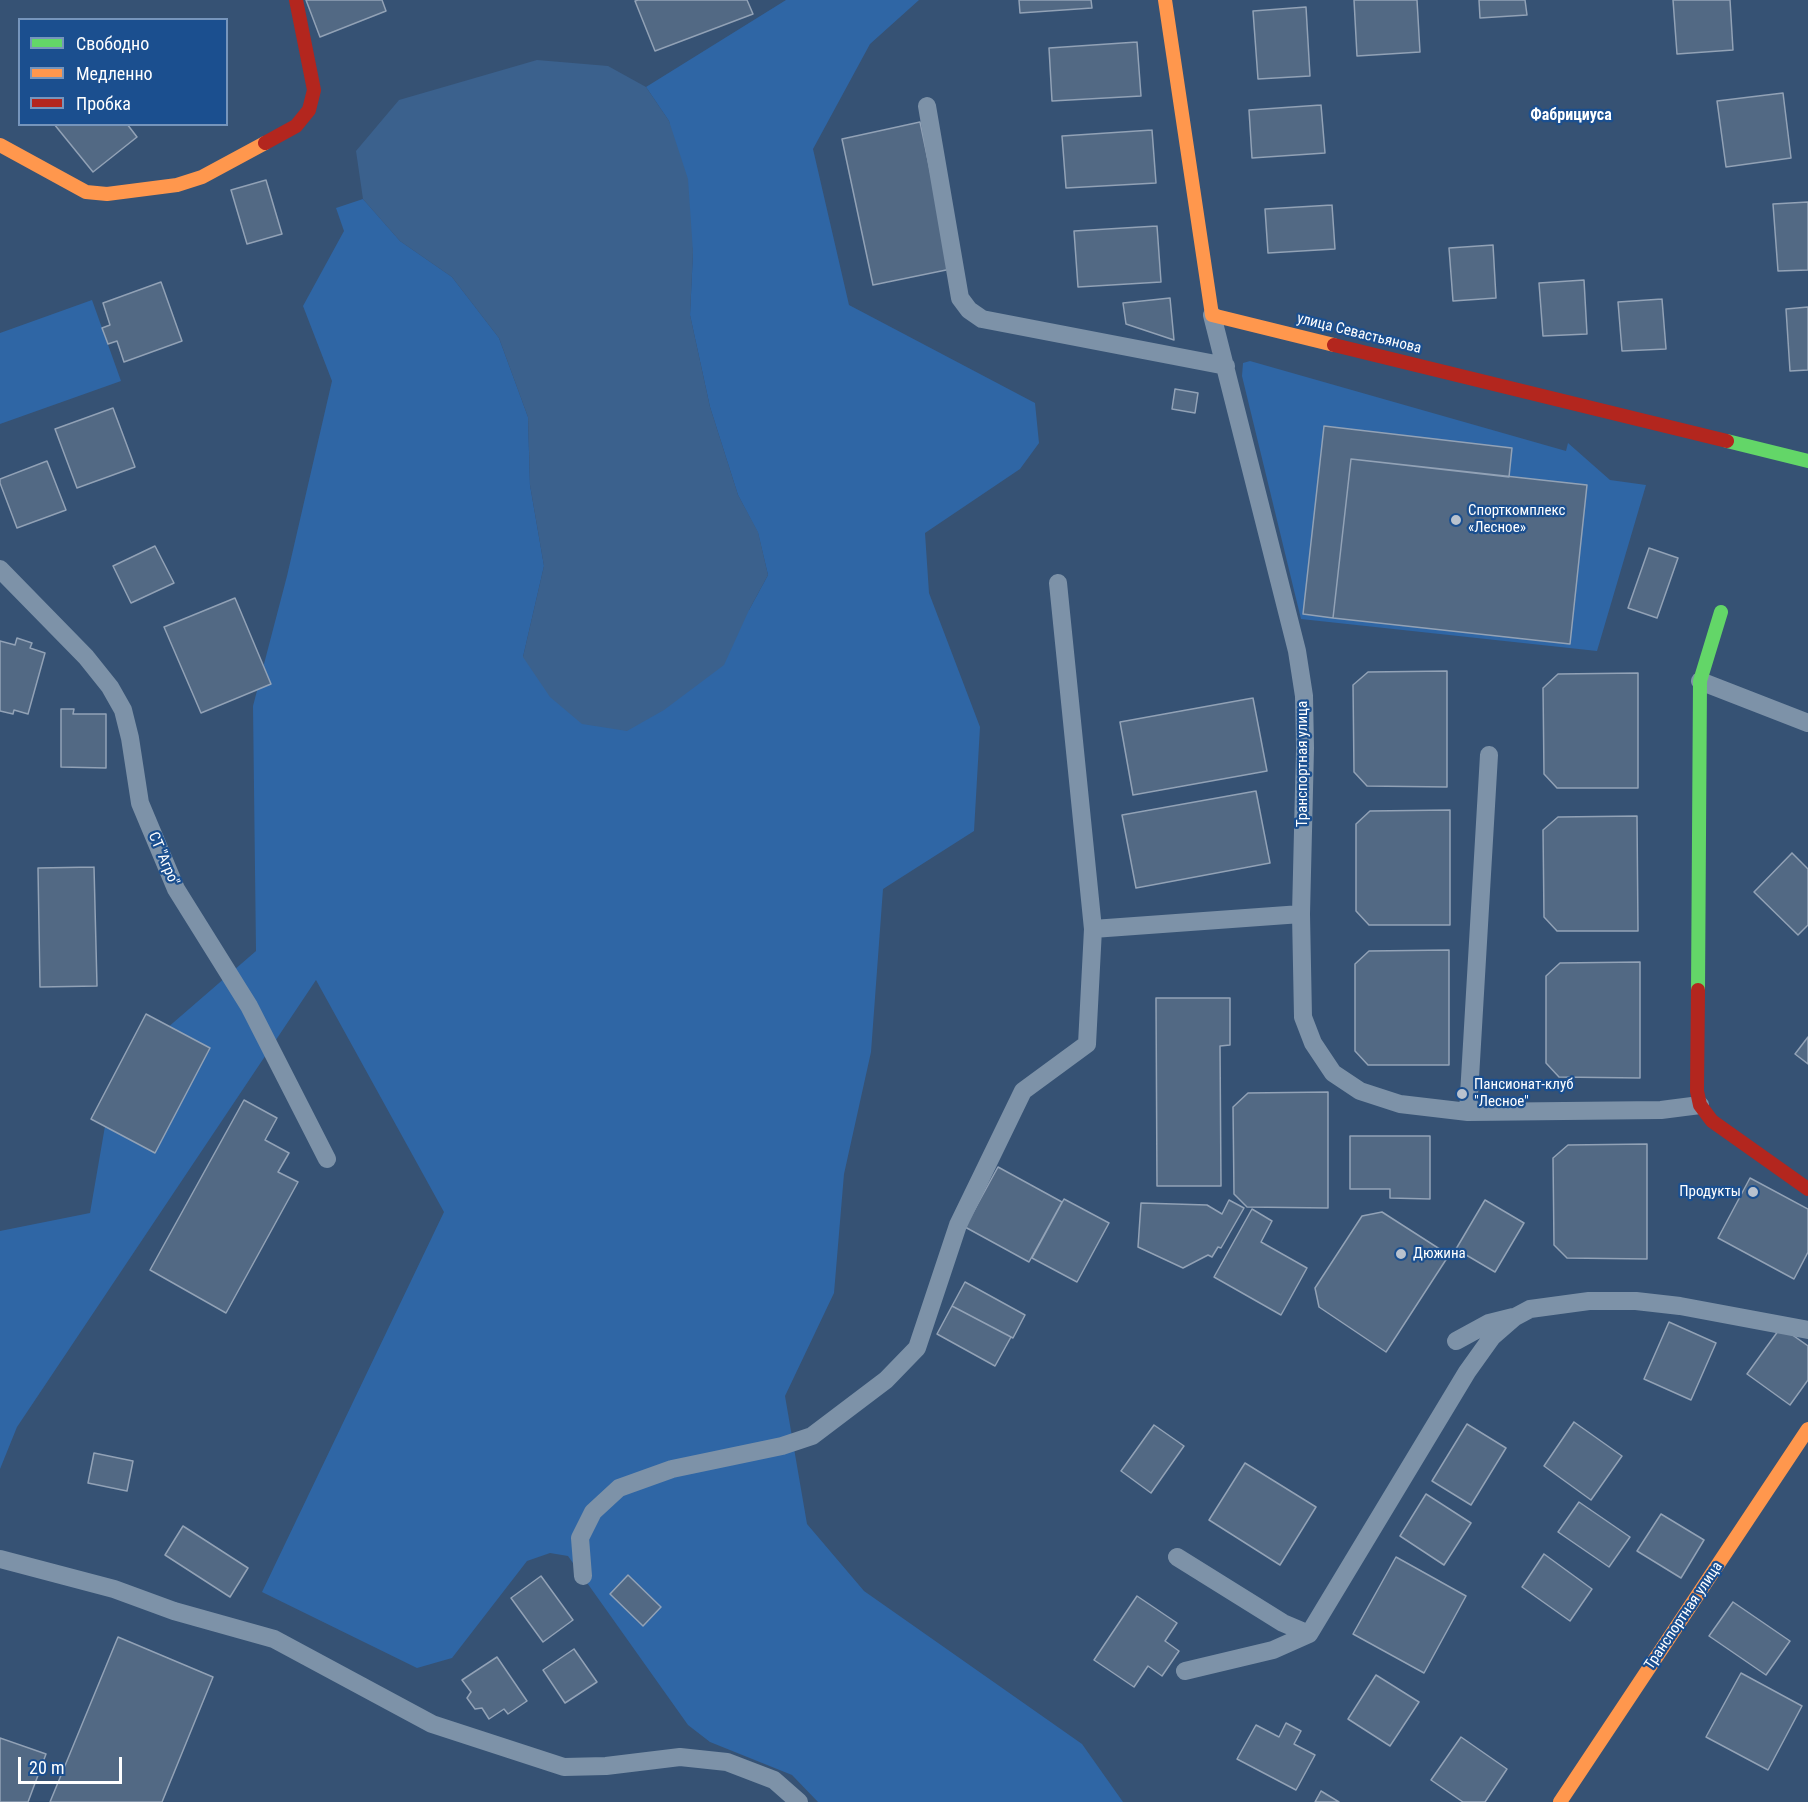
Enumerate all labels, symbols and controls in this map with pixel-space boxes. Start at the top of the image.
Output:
legend [18,18,228,126]
text: Свободно [76,33,149,54]
text: Медленно [76,63,153,84]
text: Пробка [76,93,131,114]
district label: Фабрициуса [1530,106,1612,126]
street label: улица Севастьянова [1295,310,1423,358]
place label: Спорткомплекс «Лесное» [1468,502,1565,537]
marker: Спорткомплекс «Лесное» [1449,513,1463,527]
street label: Транспортная улица [1294,701,1312,827]
street label: СТ "Агро" [144,830,182,888]
place label: Пансионат-клуб "Лесное" [1474,1076,1573,1111]
marker: Пансионат-клуб "Лесное" [1455,1087,1469,1101]
place label: Продукты [1679,1183,1741,1201]
marker: Продукты [1746,1185,1760,1199]
place label: Дюжина [1413,1245,1466,1263]
marker: Дюжина [1394,1247,1408,1261]
street label: Транспортная улица [1641,1559,1727,1673]
scale bar [21,1745,124,1783]
text: 20 m [29,1757,64,1778]

